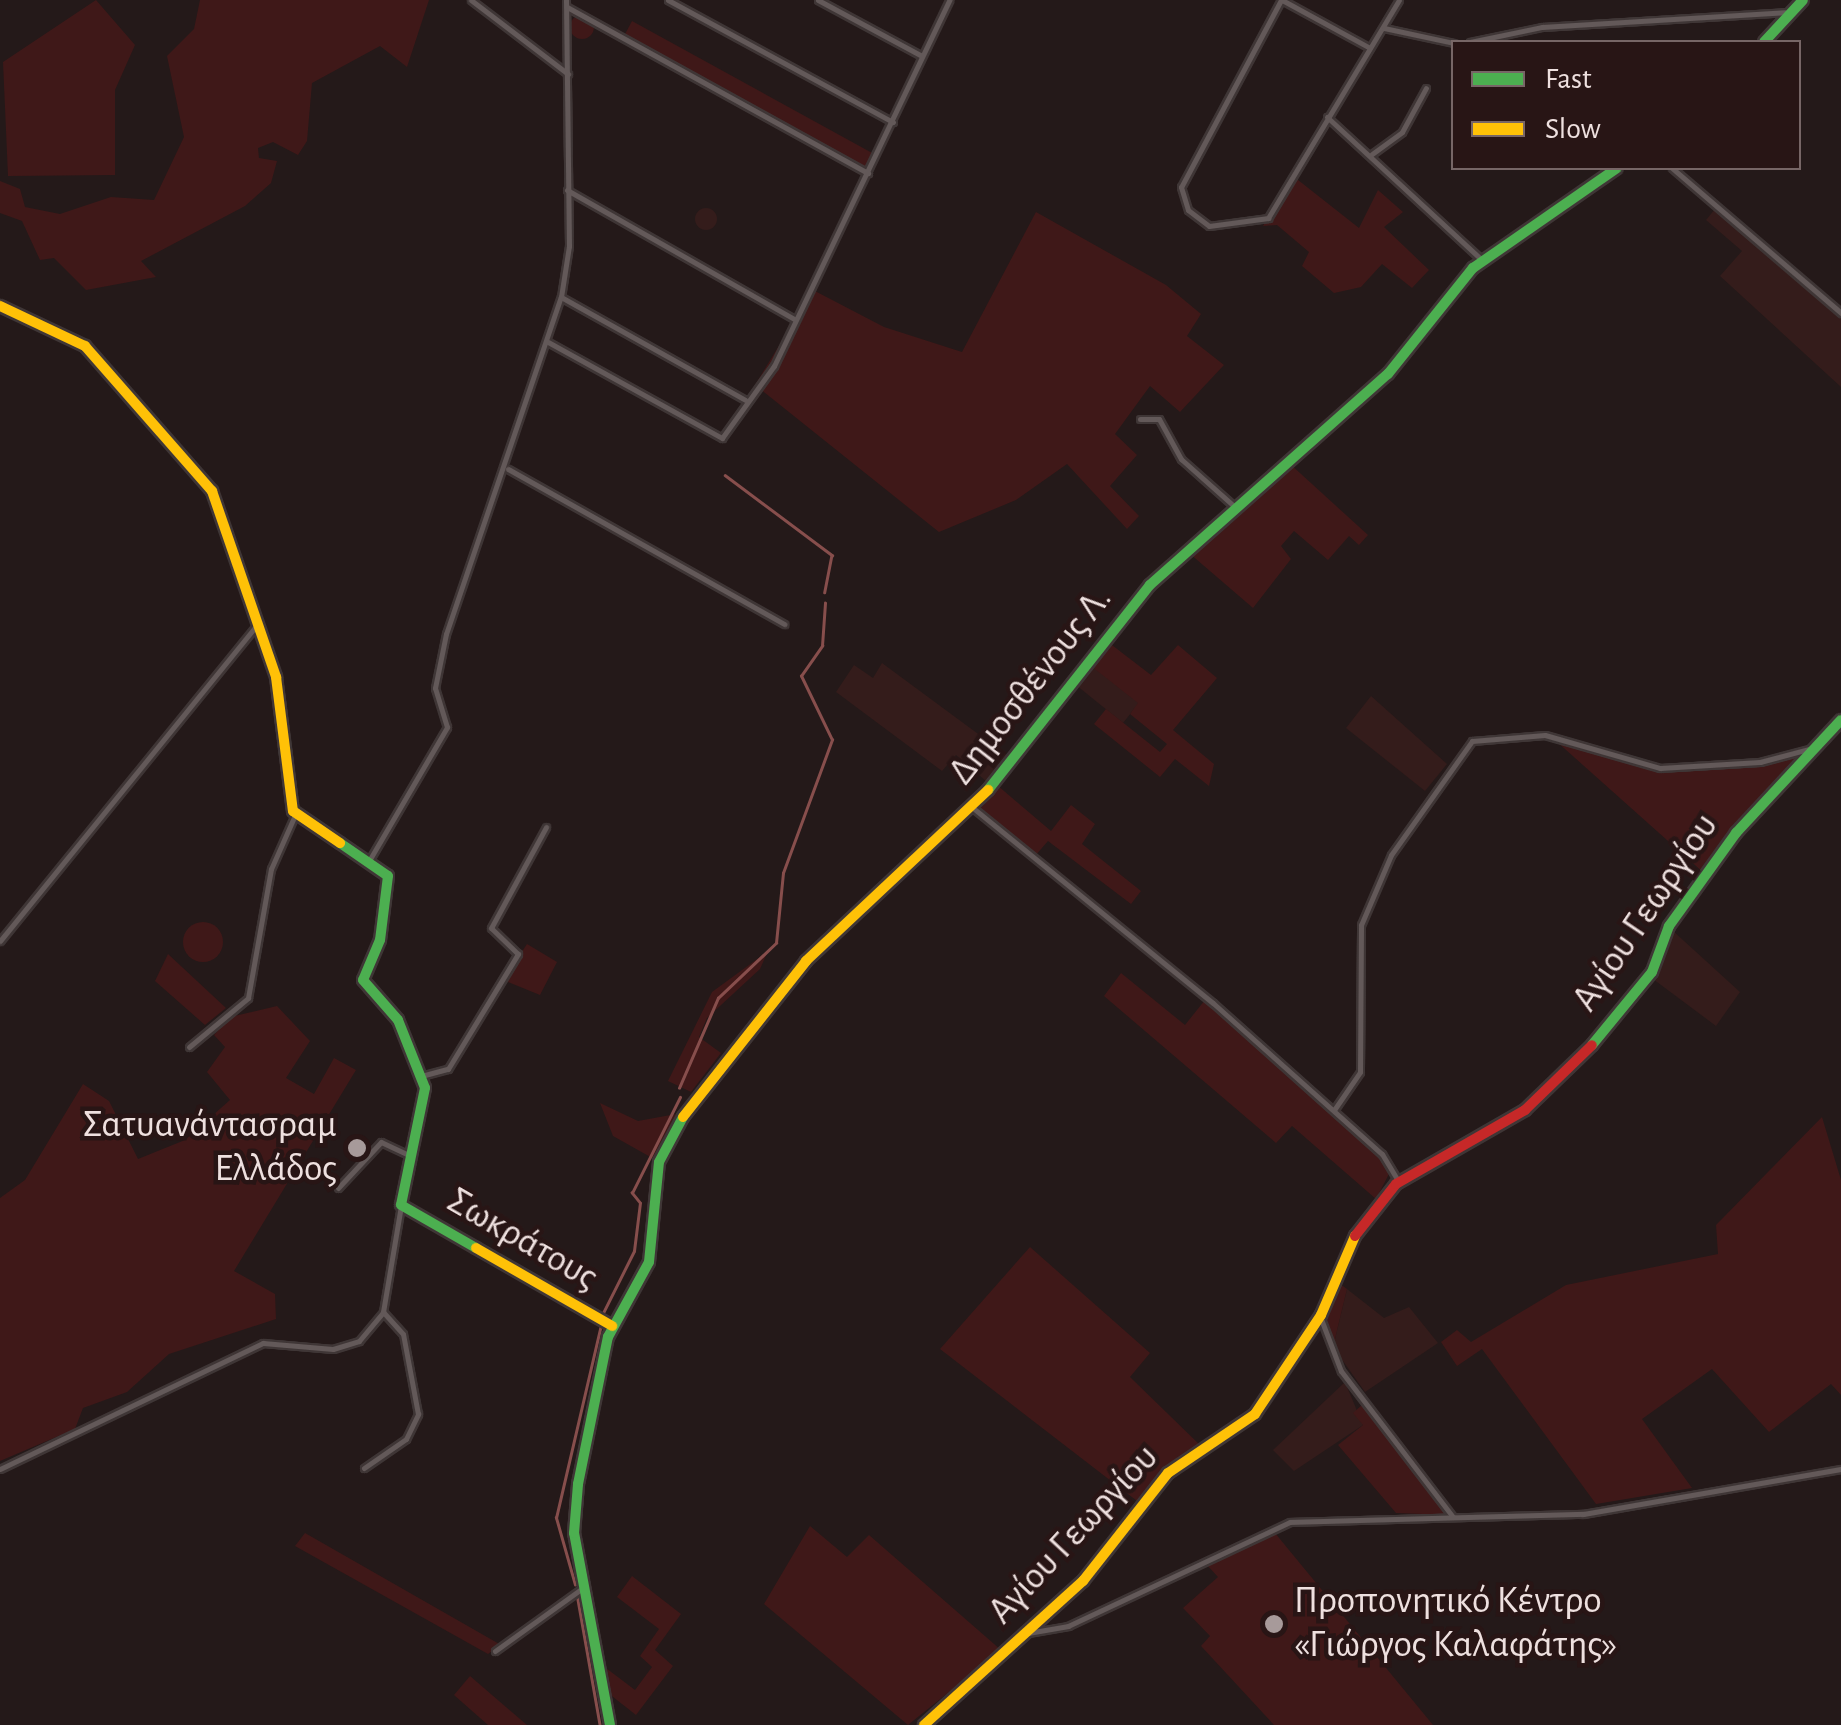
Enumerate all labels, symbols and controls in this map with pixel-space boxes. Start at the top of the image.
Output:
legend [1451,40,1801,170]
text: Fast [1545,64,1592,94]
text: Slow [1545,114,1601,144]
street label: Δημοσθένους Λ. [940,578,1122,794]
street label: Αγίου Γεωργίου [1563,805,1729,1021]
place label: Σατυανάντασραμ Ελλάδος [83,1103,337,1192]
marker: Σατυανάντασραμ Ελλάδος [346,1137,368,1159]
street label: Σωκράτους [439,1179,605,1301]
street label: Αγίου Γεωργίου [979,1436,1169,1634]
place label: Προπονητικό Κέντρο «Γιώργος Καλαφάτης» [1294,1579,1617,1668]
marker: Προπονητικό Κέντρο «Γιώργος Καλαφάτης» [1263,1613,1285,1635]

